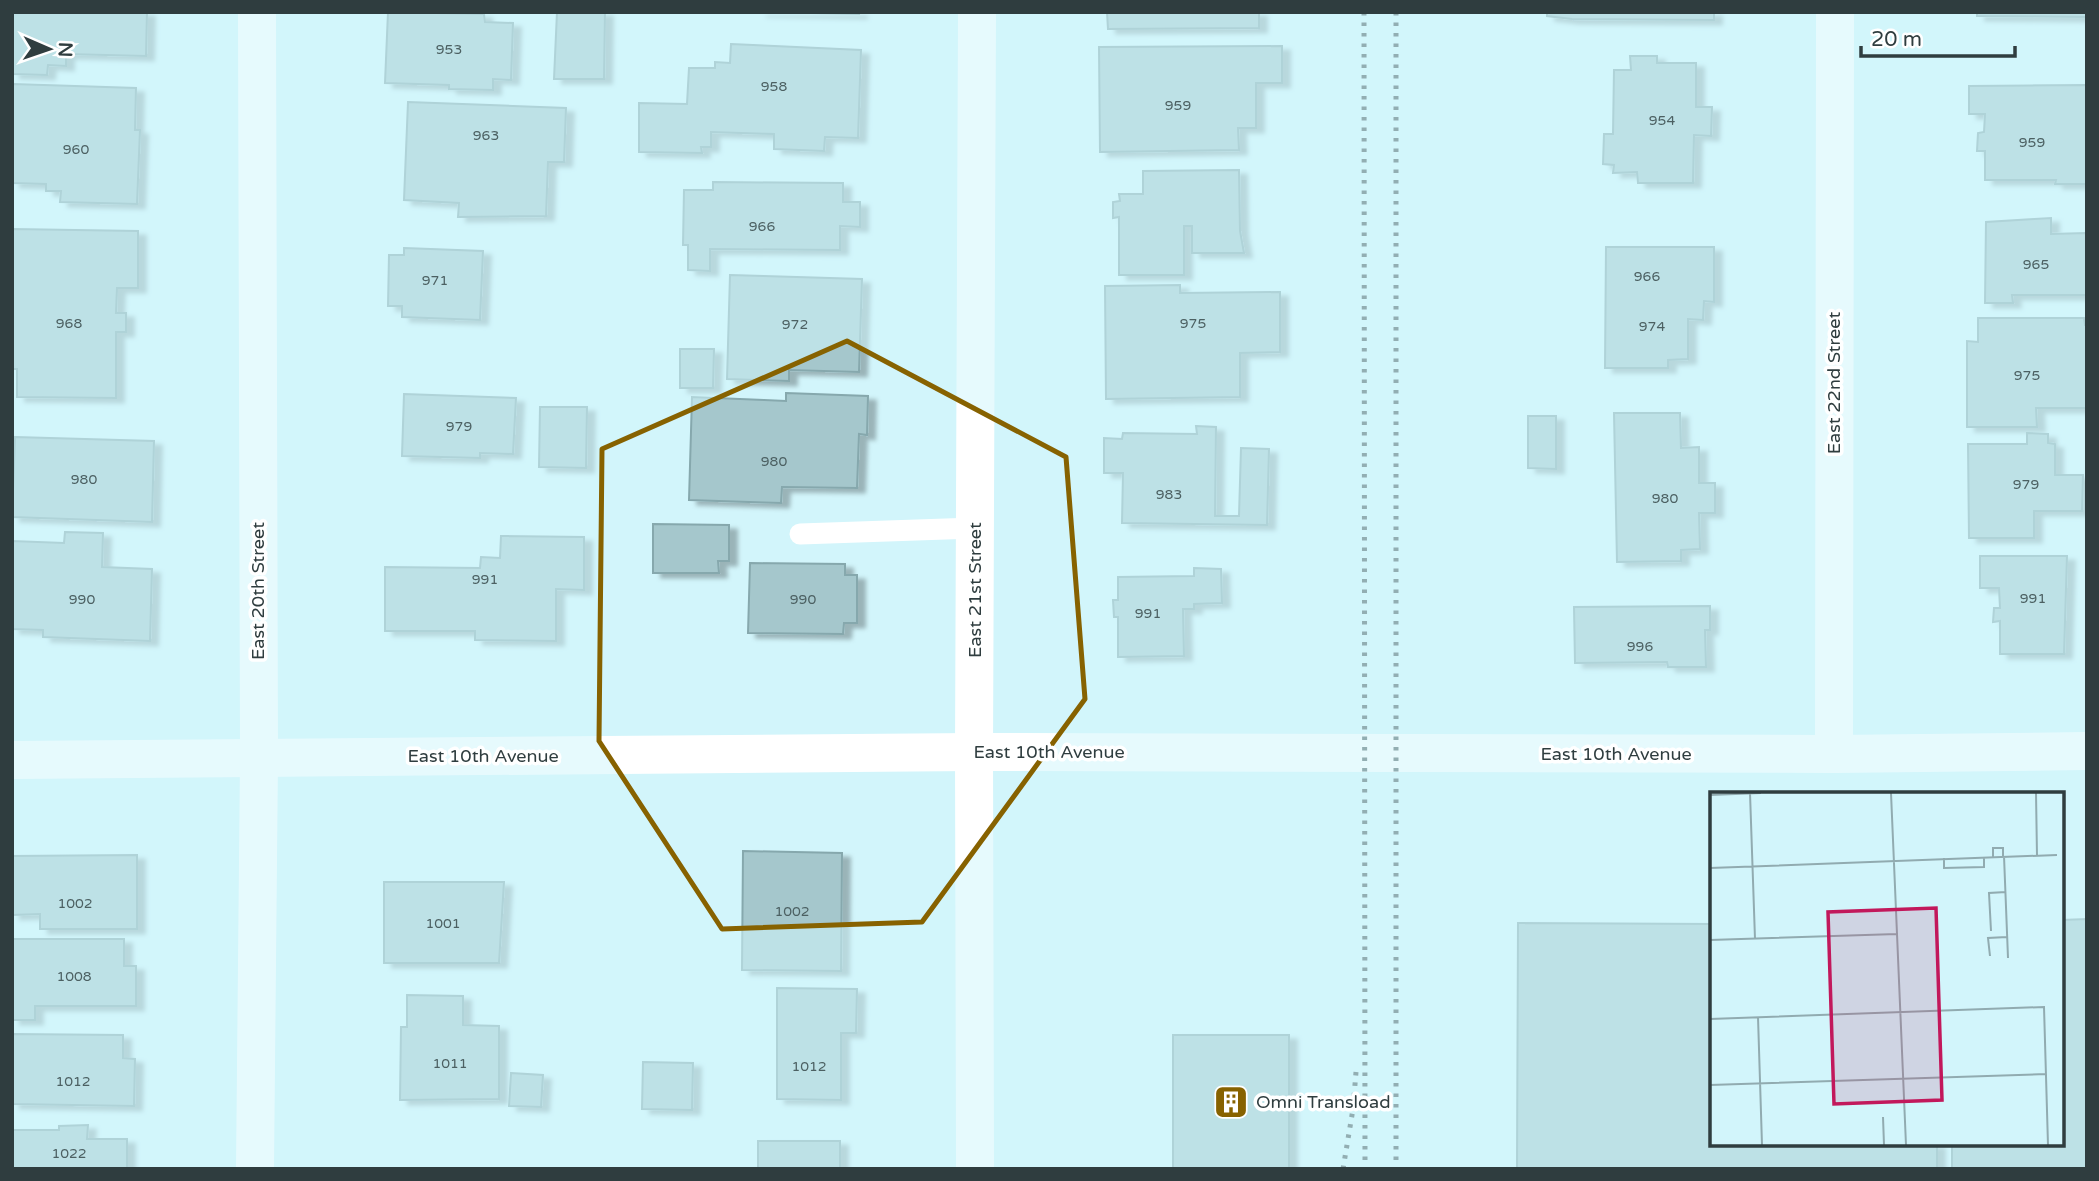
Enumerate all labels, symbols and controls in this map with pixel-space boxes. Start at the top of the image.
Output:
north arrow [14,14,84,84]
scale bar [1861,14,2015,58]
text: 20 m [1871,27,1922,52]
house number: 953 [436,41,462,58]
text: N [54,42,76,58]
house number: 958 [761,78,787,95]
house number: 959 [1165,97,1191,114]
house number: 954 [1649,112,1675,129]
house number: 963 [473,127,499,144]
house number: 959 [2019,134,2045,151]
house number: 960 [63,141,89,158]
house number: 966 [749,218,775,235]
house number: 965 [2023,256,2049,273]
house number: 966 [1634,268,1660,285]
house number: 971 [422,272,448,289]
street label: East 22nd Street [1823,312,1845,454]
house number: 968 [56,315,82,332]
house number: 975 [1180,315,1206,332]
house number: 972 [782,316,808,333]
house number: 974 [1639,318,1665,335]
house number: 975 [2014,367,2040,384]
house number: 979 [446,418,472,435]
house number: 980 [761,453,787,470]
house number: 980 [71,471,97,488]
house number: 979 [2013,476,2039,493]
house number: 983 [1156,486,1182,503]
house number: 980 [1652,490,1678,507]
street label: East 20th Street [247,522,269,660]
street label: East 21st Street [964,522,986,658]
house number: 991 [472,571,498,588]
house number: 991 [2020,590,2046,607]
house number: 990 [69,591,95,608]
house number: 990 [790,591,816,608]
house number: 991 [1135,605,1161,622]
house number: 996 [1627,638,1653,655]
street label: East 10th Avenue [973,741,1125,763]
street label: East 10th Avenue [1540,743,1692,765]
street label: East 10th Avenue [407,745,559,767]
inset map [1710,792,2064,1146]
house number: 1002 [57,895,93,912]
house number: 1002 [774,903,810,920]
house number: 1001 [425,915,461,932]
house number: 1008 [56,968,92,985]
house number: 1011 [432,1055,468,1072]
house number: 1012 [791,1058,827,1075]
house number: 1012 [55,1073,91,1090]
building icon: Omni Transload [1212,1083,1250,1121]
place label: Omni Transload [1256,1091,1391,1113]
house number: 1022 [51,1145,87,1162]

